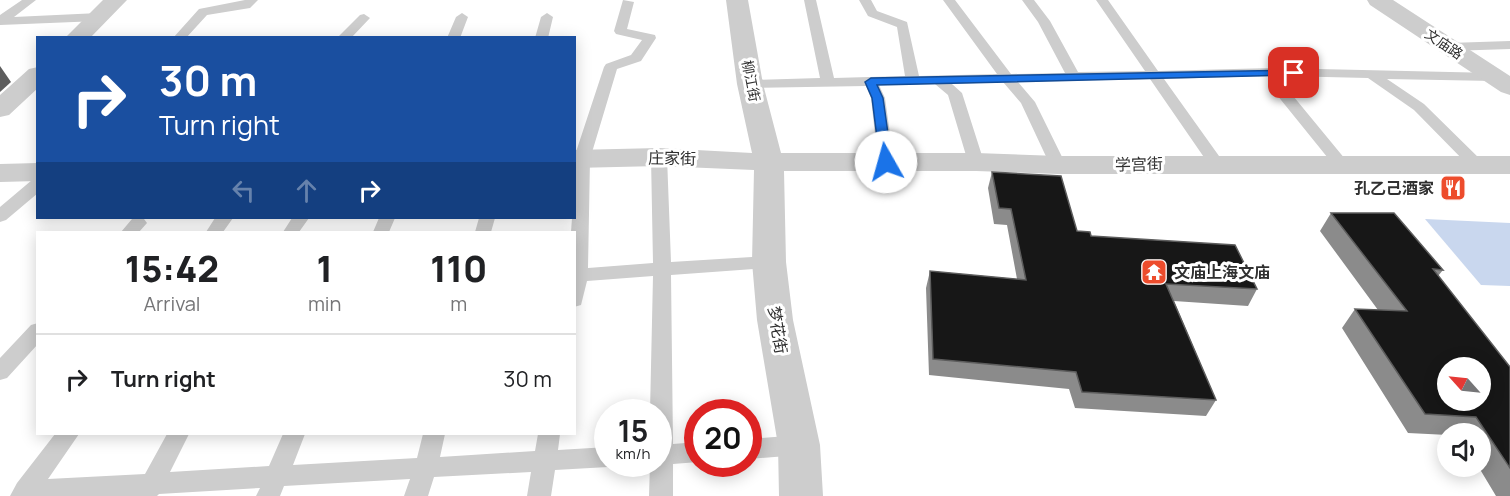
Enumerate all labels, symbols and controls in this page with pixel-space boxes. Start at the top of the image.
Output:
street label: 文庙路 [1422,24,1467,63]
pin [1268,47,1319,98]
text: 30 m [159,51,257,109]
icon: arrive [1277,56,1310,89]
street label: 柳江街 [738,58,765,103]
icon: right [60,60,138,138]
text: Turn right [159,106,280,143]
position arrow [854,130,918,194]
street label: 庄家街 [648,147,696,169]
street label: 学宫街 [1115,153,1163,175]
restaurant icon: 孔乙己酒家 [1438,173,1468,203]
icon: left [227,174,260,207]
icon: ahead [290,174,323,207]
icon: right [353,174,386,207]
place label: 孔乙己酒家 [1354,177,1434,199]
text: 15:42 [125,244,219,293]
text: 1 [316,244,333,293]
text: 110 [430,244,487,293]
temple icon: 文庙上海文庙 [1139,257,1169,287]
place label: 文庙上海文庙 [1174,261,1270,283]
text: Arrival [143,290,201,317]
text: min [308,290,341,317]
text: m [450,290,467,317]
street label: 梦花街 [763,305,793,355]
north arrow [1437,357,1491,411]
map controls [1437,357,1491,477]
icon: right [60,363,93,396]
text: Turn right [111,364,216,394]
text: 30 m [503,364,552,394]
speed limit sign: 20 [684,399,762,477]
text: 15 [618,410,648,451]
button: sound [1437,423,1491,477]
text: km/h [616,443,650,464]

